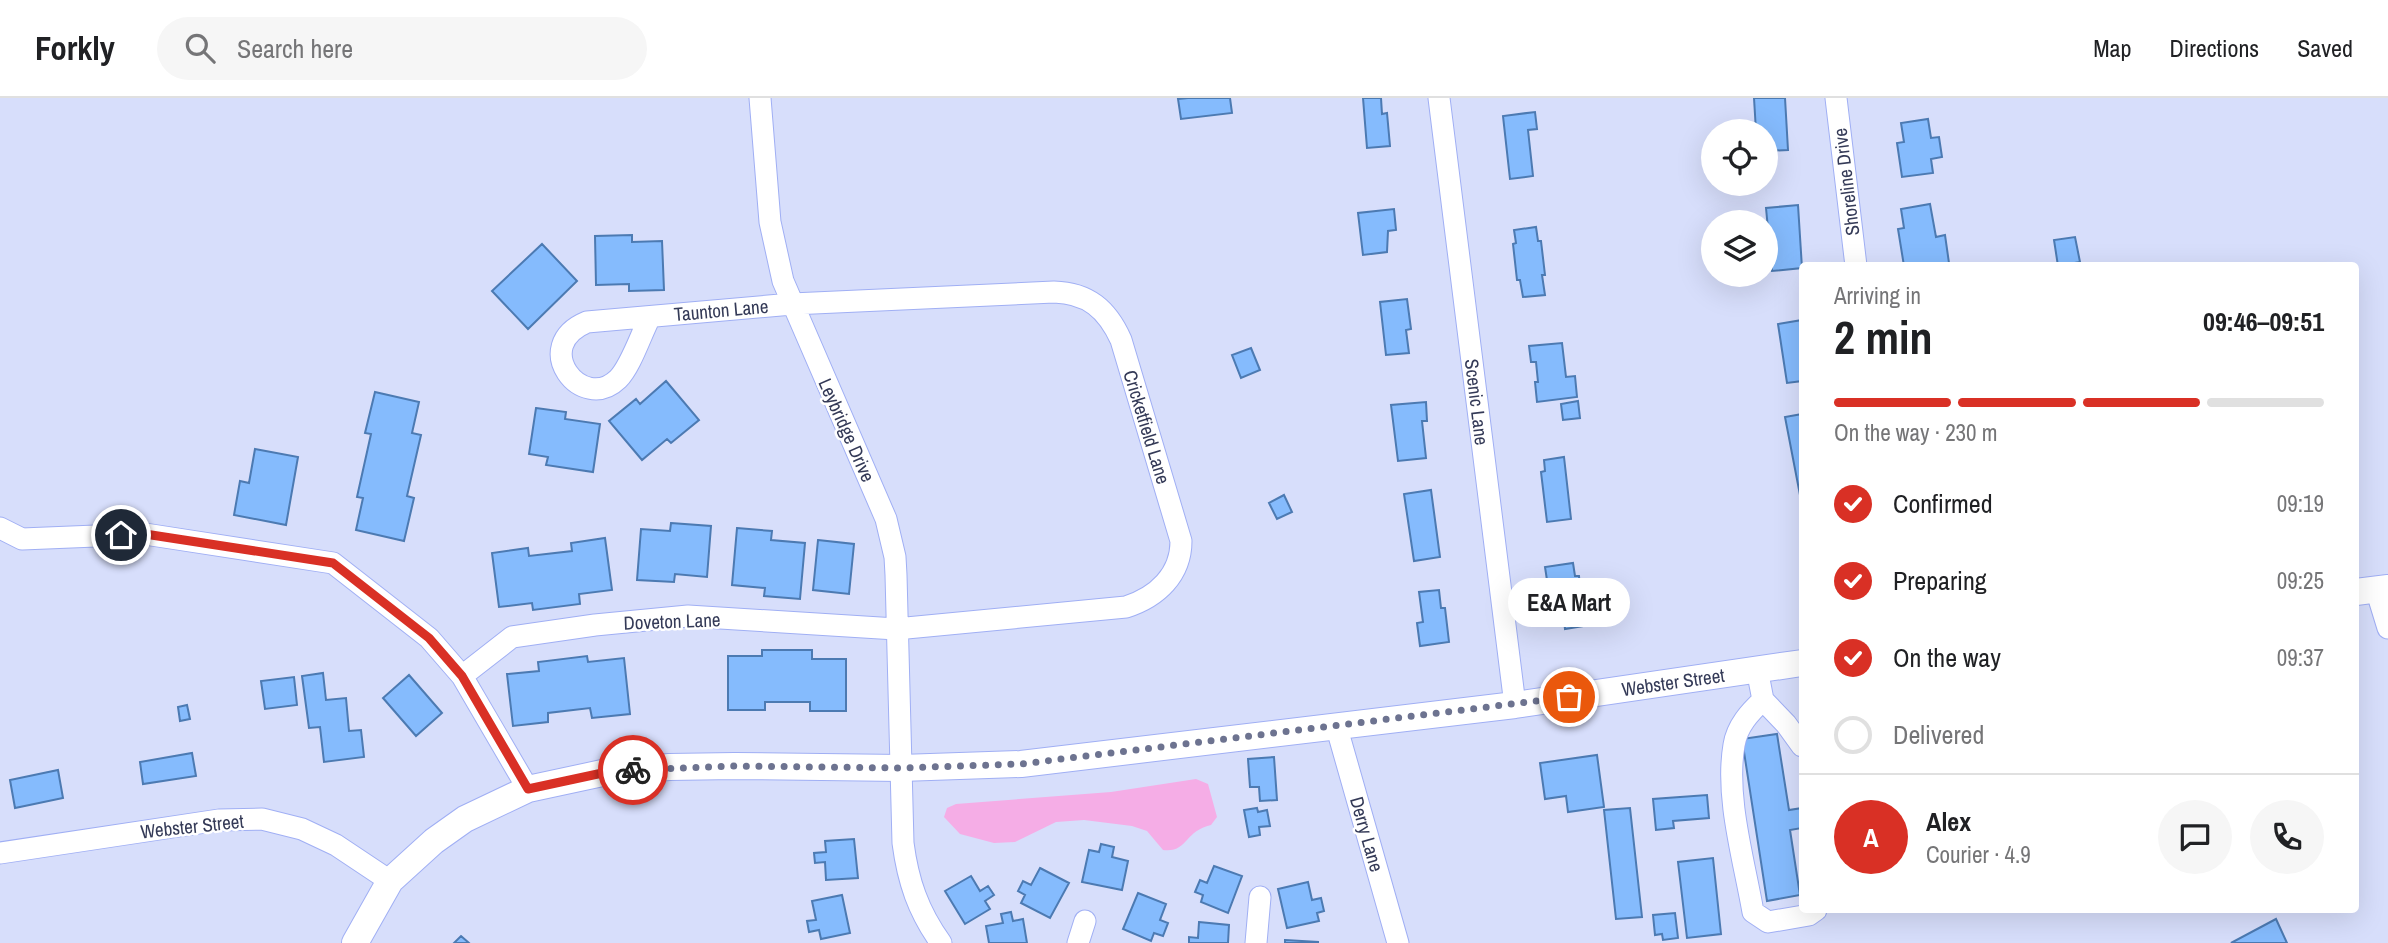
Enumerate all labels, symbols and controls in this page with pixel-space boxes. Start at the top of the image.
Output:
search box [157,17,647,80]
text: Forkly [35,26,115,70]
icon: search [181,29,219,67]
text: Search here [237,31,353,66]
text: Map [2093,32,2131,64]
text: Directions [2169,32,2259,64]
text: Saved [2297,32,2353,64]
map controls [1701,119,1778,287]
button: locate [1701,119,1778,196]
street label: Shoreline Drive [1827,127,1865,237]
button: layers [1701,210,1778,287]
text: Arriving in [1834,280,1921,311]
street label: Taunton Lane [673,293,769,327]
text: 09:46–09:51 [2203,304,2324,339]
text: 2 min [1834,306,1933,368]
street label: Scenic Lane [1459,357,1495,447]
street label: Cricketfield Lane [1117,367,1177,487]
street label: Leybridge Drive [813,374,881,486]
text: On the way · 230 m [1834,417,1998,448]
icon: check [1834,485,1872,523]
text: Confirmed [1893,486,1993,521]
text: 09:19 [2277,488,2324,519]
pin [91,505,151,565]
icon: home [102,516,140,554]
icon: check [1834,562,1872,600]
text: Preparing [1893,563,1987,598]
text: 09:25 [2277,565,2324,596]
callout: E&A Mart [1508,578,1630,627]
text: E&A Mart [1527,587,1611,618]
street label: Doveton Lane [623,606,721,636]
icon: check [1834,639,1872,677]
text: On the way [1893,640,2001,675]
text: 09:37 [2277,642,2324,673]
street label: Webster Street [1620,662,1727,702]
pin [1539,667,1599,727]
icon: bag [1550,678,1588,716]
text: Delivered [1893,717,1984,752]
courier [598,735,668,805]
icon: bike [614,751,652,789]
street label: Derry Lane [1344,793,1390,875]
button: chat [2158,800,2232,874]
button: phone [2250,800,2324,874]
text: Alex [1926,804,1971,839]
street label: Webster Street [139,808,246,844]
text: A [1863,820,1879,855]
text: Courier · 4.9 [1926,839,2031,870]

